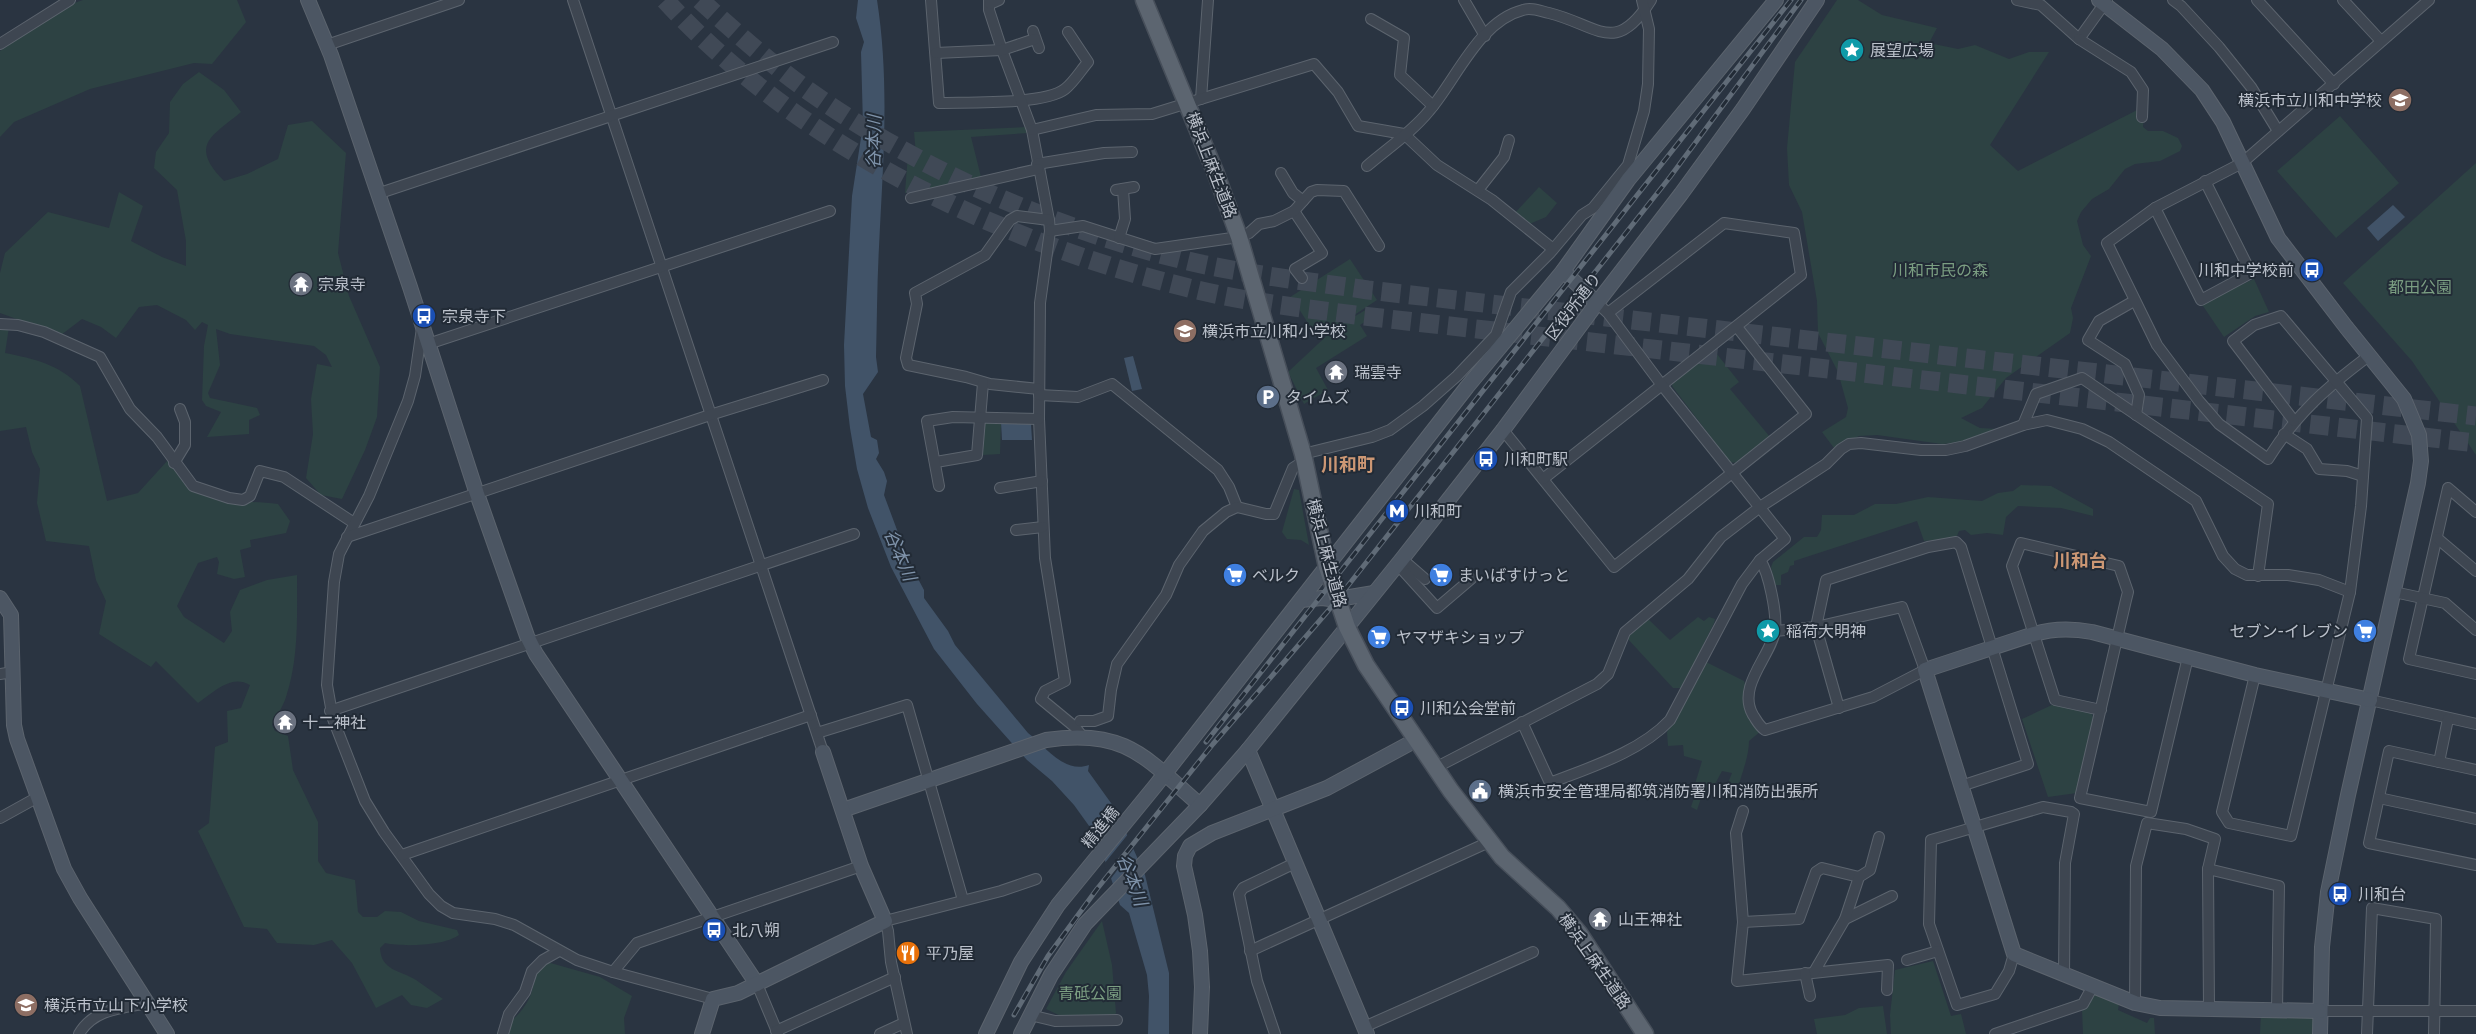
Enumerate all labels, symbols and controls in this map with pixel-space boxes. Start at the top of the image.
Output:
place icon: 展望広場 [1839,37,1865,63]
place label: 展望広場 [1870,41,1934,60]
school or university icon: 横浜市立川和中学校 [2387,87,2413,113]
place label: 横浜市立川和中学校 [2238,91,2382,110]
street label: 横浜上麻生道路 [1183,109,1240,221]
water label: 谷本川 [863,113,886,169]
bus stop icon: 川和中学校前 [2299,257,2325,283]
park label: 川和市民の森 [1892,261,1988,280]
place label: 川和中学校前 [2198,261,2294,280]
street label: 区役所通り [1542,269,1605,344]
temple icon: 宗泉寺 [288,271,314,297]
place label: 宗泉寺 [318,275,366,294]
park label: 都田公園 [2388,278,2452,297]
bus stop icon: 宗泉寺下 [411,303,437,329]
place label: 宗泉寺下 [442,307,506,326]
school or university icon: 横浜市立川和小学校 [1172,318,1198,344]
place label: 横浜市立川和小学校 [1202,322,1346,341]
temple icon: 瑞雲寺 [1323,359,1349,385]
place label: 瑞雲寺 [1354,363,1402,382]
parking icon: タイムズ [1255,384,1281,410]
place label: タイムズ [1286,388,1350,407]
bus stop icon: 川和町駅 [1473,446,1499,472]
place label: 川和町駅 [1504,450,1568,469]
district label: 川和町 [1321,454,1375,476]
street label: 横浜上麻生道路 [1303,497,1350,610]
metro station icon: 川和町 [1384,498,1410,524]
place label: 川和町 [1414,502,1462,521]
water label: 谷本川 [879,526,921,586]
district label: 川和台 [2053,550,2107,572]
supermarket icon: ベルク [1222,562,1248,588]
supermarket icon: まいばすけっと [1428,562,1454,588]
place label: ベルク [1252,566,1300,585]
place label: まいばすけっと [1458,566,1570,585]
place icon: 稲荷大明神 [1755,618,1781,644]
supermarket icon: セブン-イレブン [2352,618,2378,644]
place label: 稲荷大明神 [1786,622,1866,641]
place label: セブン-イレブン [2230,622,2348,641]
supermarket icon: ヤマザキショップ [1366,624,1392,650]
place label: ヤマザキショップ [1396,628,1524,647]
bus stop icon: 川和公会堂前 [1389,695,1415,721]
place label: 川和公会堂前 [1420,699,1516,718]
temple icon: 十二神社 [272,709,298,735]
place label: 十二神社 [302,713,366,732]
public building icon: 横浜市安全管理局都筑消防署川和消防出張所 [1467,778,1493,804]
place label: 横浜市安全管理局都筑消防署川和消防出張所 [1498,782,1818,801]
street label: 精進橋 [1078,803,1123,852]
water label: 谷本川 [1112,851,1153,911]
bus stop icon: 川和台 [2327,881,2353,907]
place label: 川和台 [2358,885,2406,904]
temple icon: 山王神社 [1587,906,1613,932]
street label: 横浜上麻生道路 [1555,910,1634,1013]
place label: 山王神社 [1618,910,1682,929]
bus stop icon: 北八朔 [701,917,727,943]
place label: 北八朔 [732,921,780,940]
restaurant icon: 平乃屋 [895,940,921,966]
place label: 平乃屋 [926,944,974,963]
park label: 青砥公園 [1058,984,1122,1003]
school or university icon: 横浜市立山下小学校 [13,992,39,1018]
place label: 横浜市立山下小学校 [44,996,188,1015]

